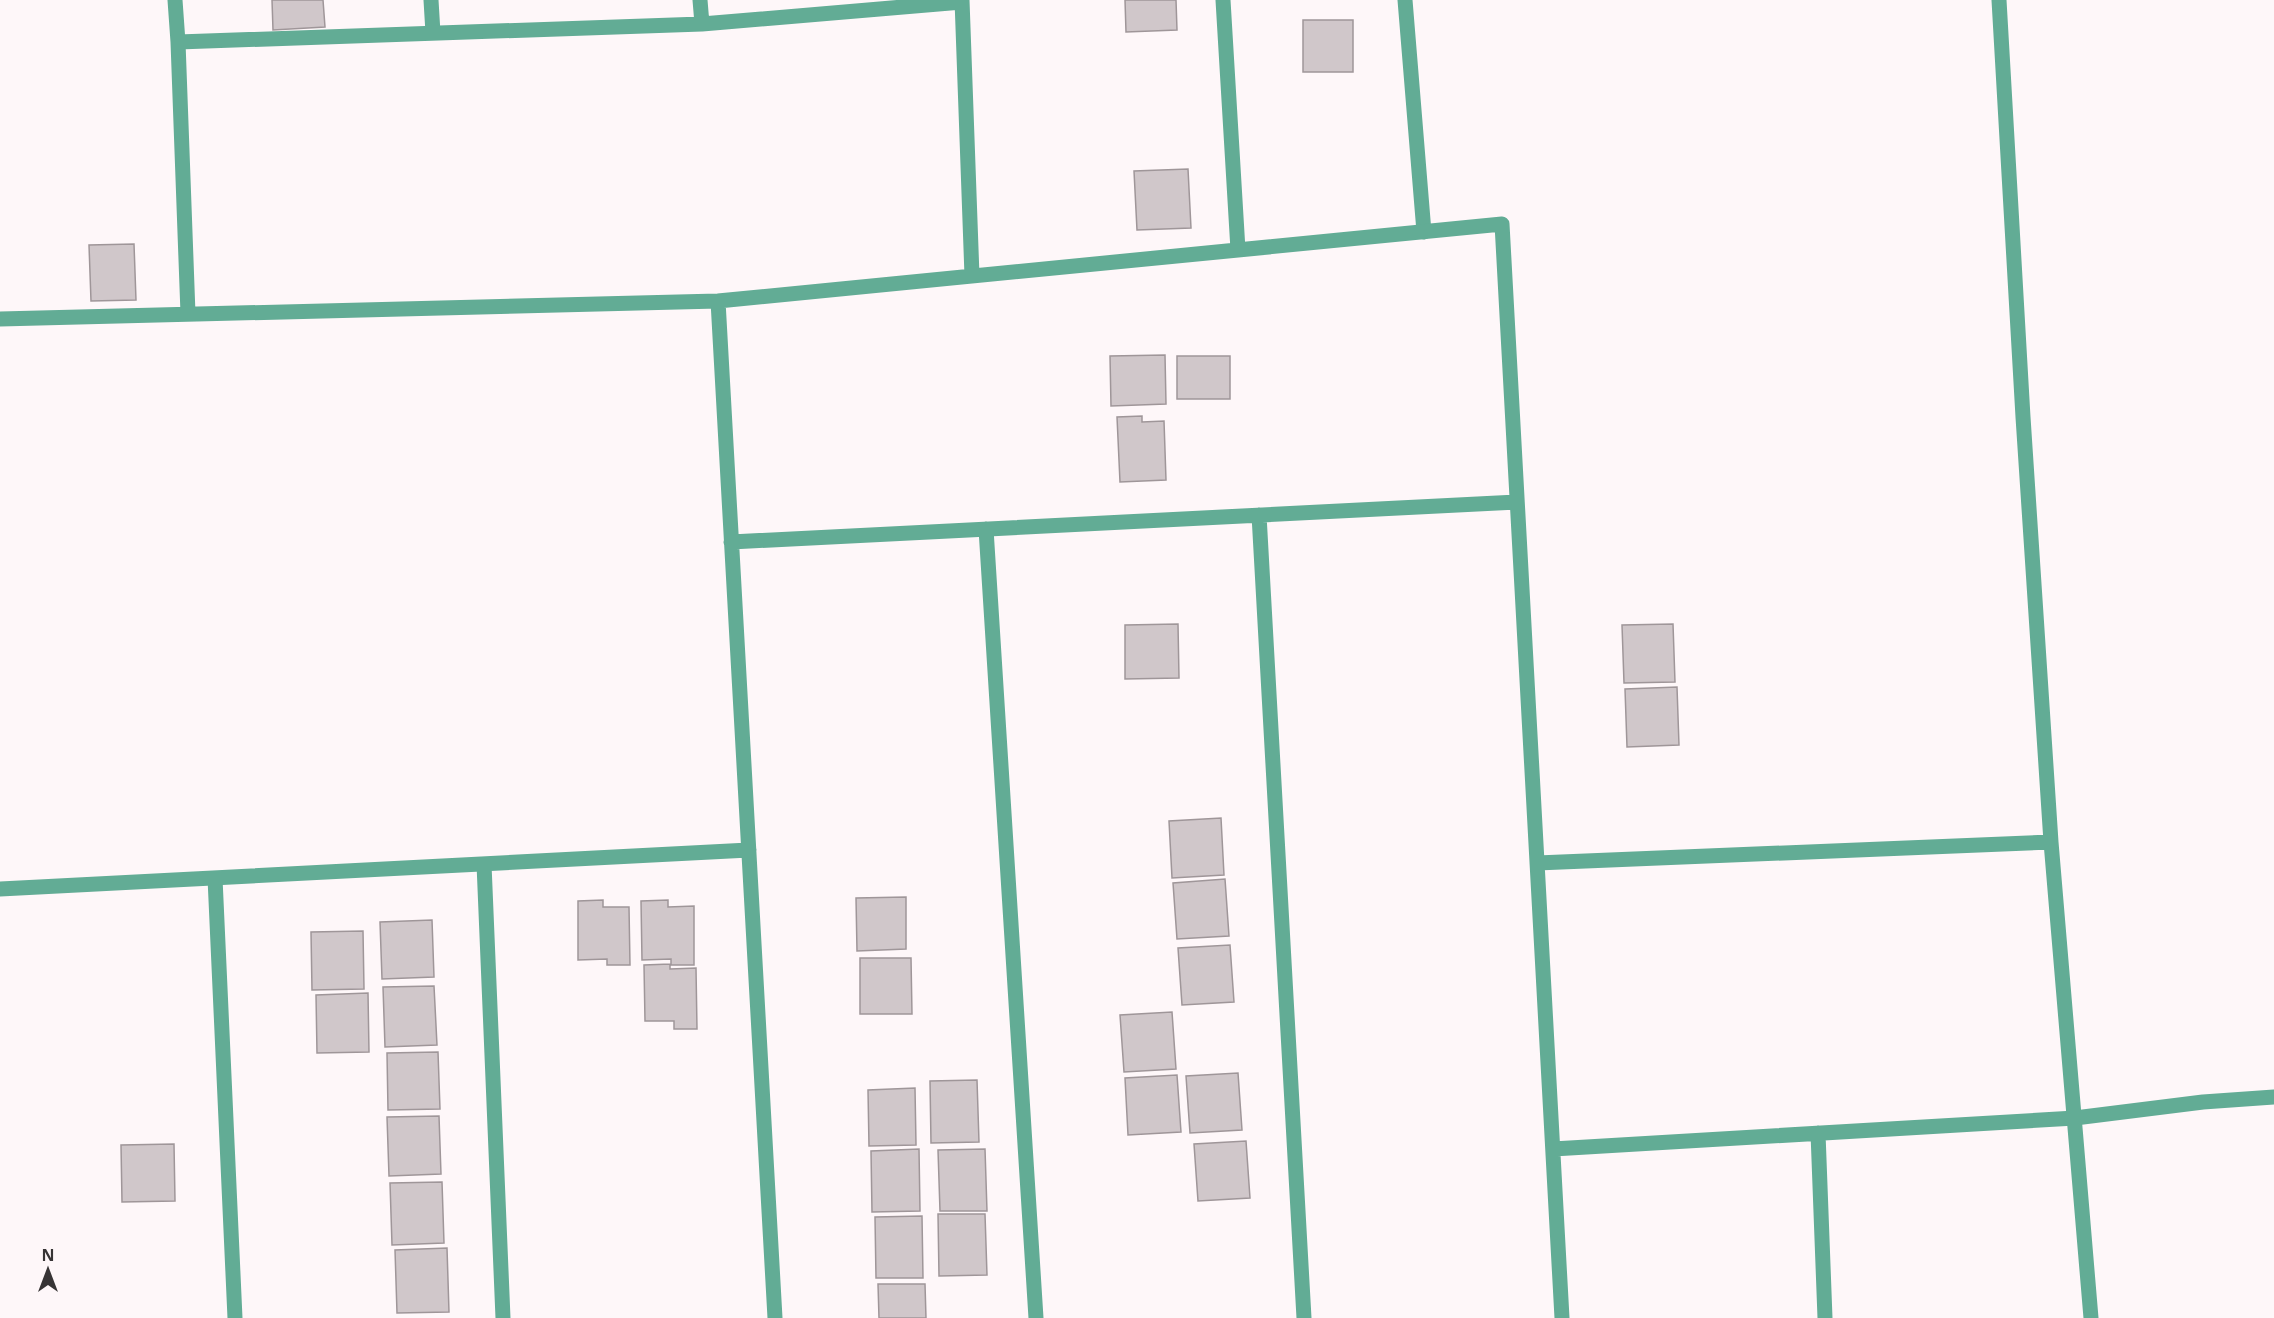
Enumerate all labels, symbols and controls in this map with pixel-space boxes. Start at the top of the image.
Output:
north arrow [18,1240,78,1300]
text: N [41,1244,55,1266]

